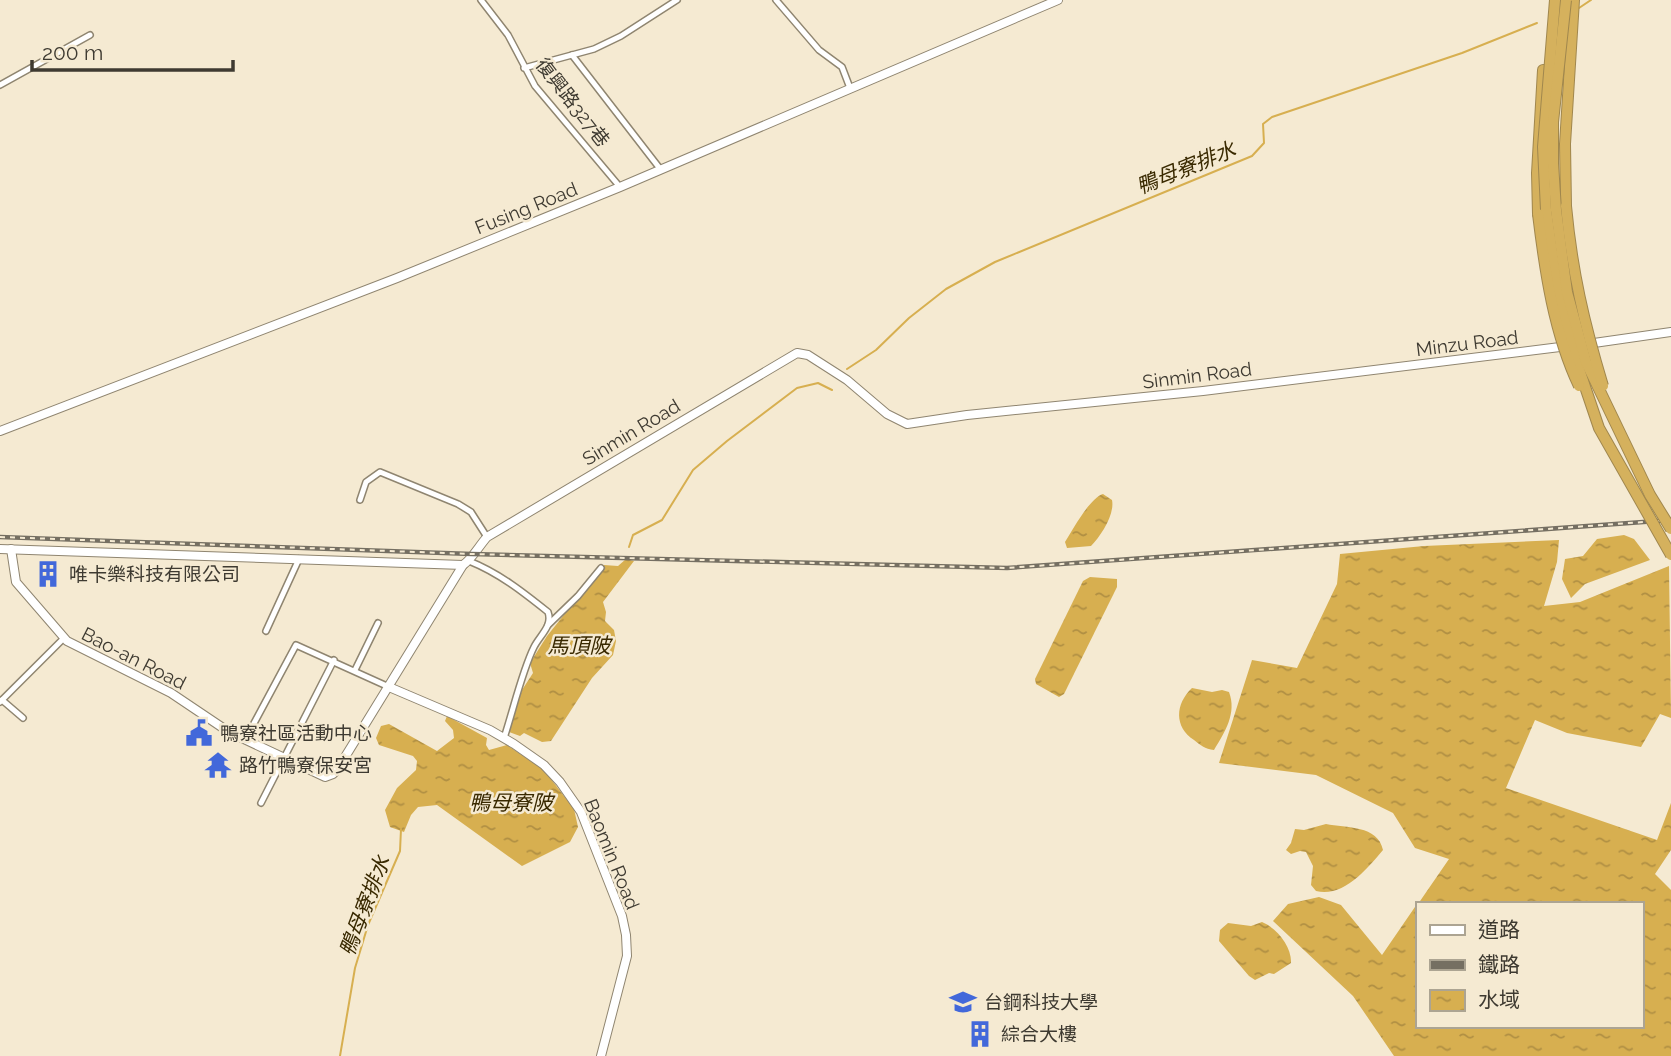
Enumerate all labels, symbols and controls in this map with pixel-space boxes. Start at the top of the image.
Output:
scale bar [32,28,233,72]
text: 200 m [42,40,103,65]
street label: 復興路327巷 [532,53,614,151]
water label: 鴨母寮排水 [1132,136,1240,199]
street label: Fusing Road [472,177,580,239]
street label: Minzu Road [1415,326,1519,360]
street label: Sinmin Road [1141,357,1253,393]
street label: Sinmin Road [578,394,684,470]
building icon: 唯卡樂科技有限公司 [33,559,63,589]
place label: 唯卡樂科技有限公司 [69,563,240,585]
street label: Bao-an Road [78,622,190,694]
water label: 馬頂陂 [548,633,613,658]
public building icon: 鴨寮社區活動中心 [184,718,214,748]
place label: 鴨寮社區活動中心 [220,722,372,744]
temple icon: 路竹鴨寮保安宮 [203,750,233,780]
place label: 路竹鴨寮保安宮 [239,754,372,776]
water label: 鴨母寮陂 [469,790,556,815]
street label: Baomin Road [580,795,644,913]
water label: 鴨母寮排水 [334,851,395,959]
legend [1416,902,1643,1028]
text: 道路 [1478,917,1520,942]
text: 鐵路 [1478,952,1520,977]
school or university icon: 台鋼科技大學 [948,987,978,1017]
text: 水域 [1478,987,1520,1012]
place label: 台鋼科技大學 [984,991,1098,1013]
building icon: 綜合大樓 [965,1019,995,1049]
place label: 綜合大樓 [1001,1023,1077,1045]

